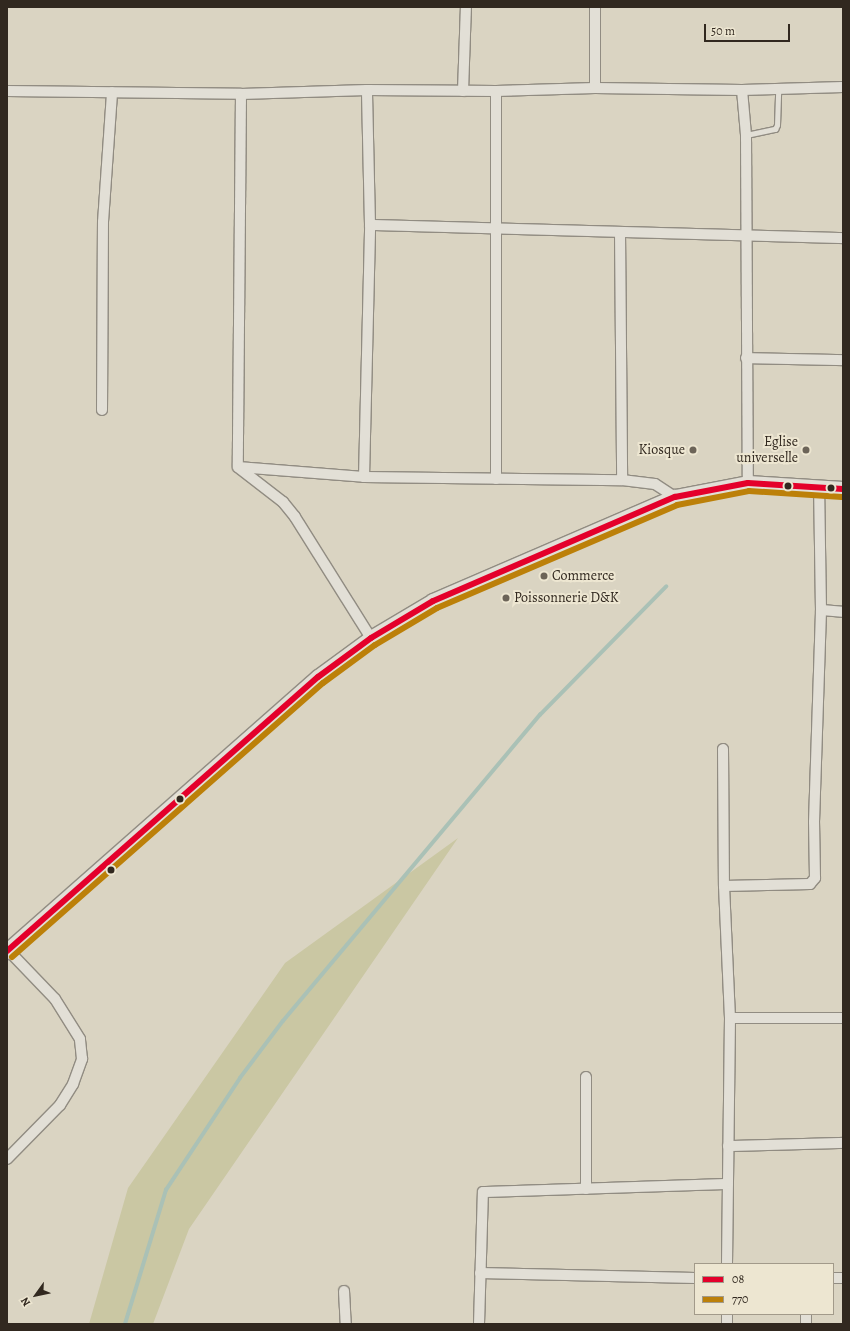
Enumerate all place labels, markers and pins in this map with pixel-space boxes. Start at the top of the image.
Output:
place label: Eglise universelle [736,434,798,466]
place label: Kiosque [639,442,685,458]
marker: Kiosque [688,445,698,455]
marker: Eglise universelle [801,445,811,455]
unlabelled marker [783,481,793,491]
unlabelled marker [826,483,836,493]
place label: Commerce [552,568,614,584]
marker: Commerce [539,571,549,581]
place label: Poissonnerie D&K [514,590,619,606]
marker: Poissonnerie D&K [501,593,511,603]
unlabelled marker [175,794,185,804]
unlabelled marker [106,865,116,875]

